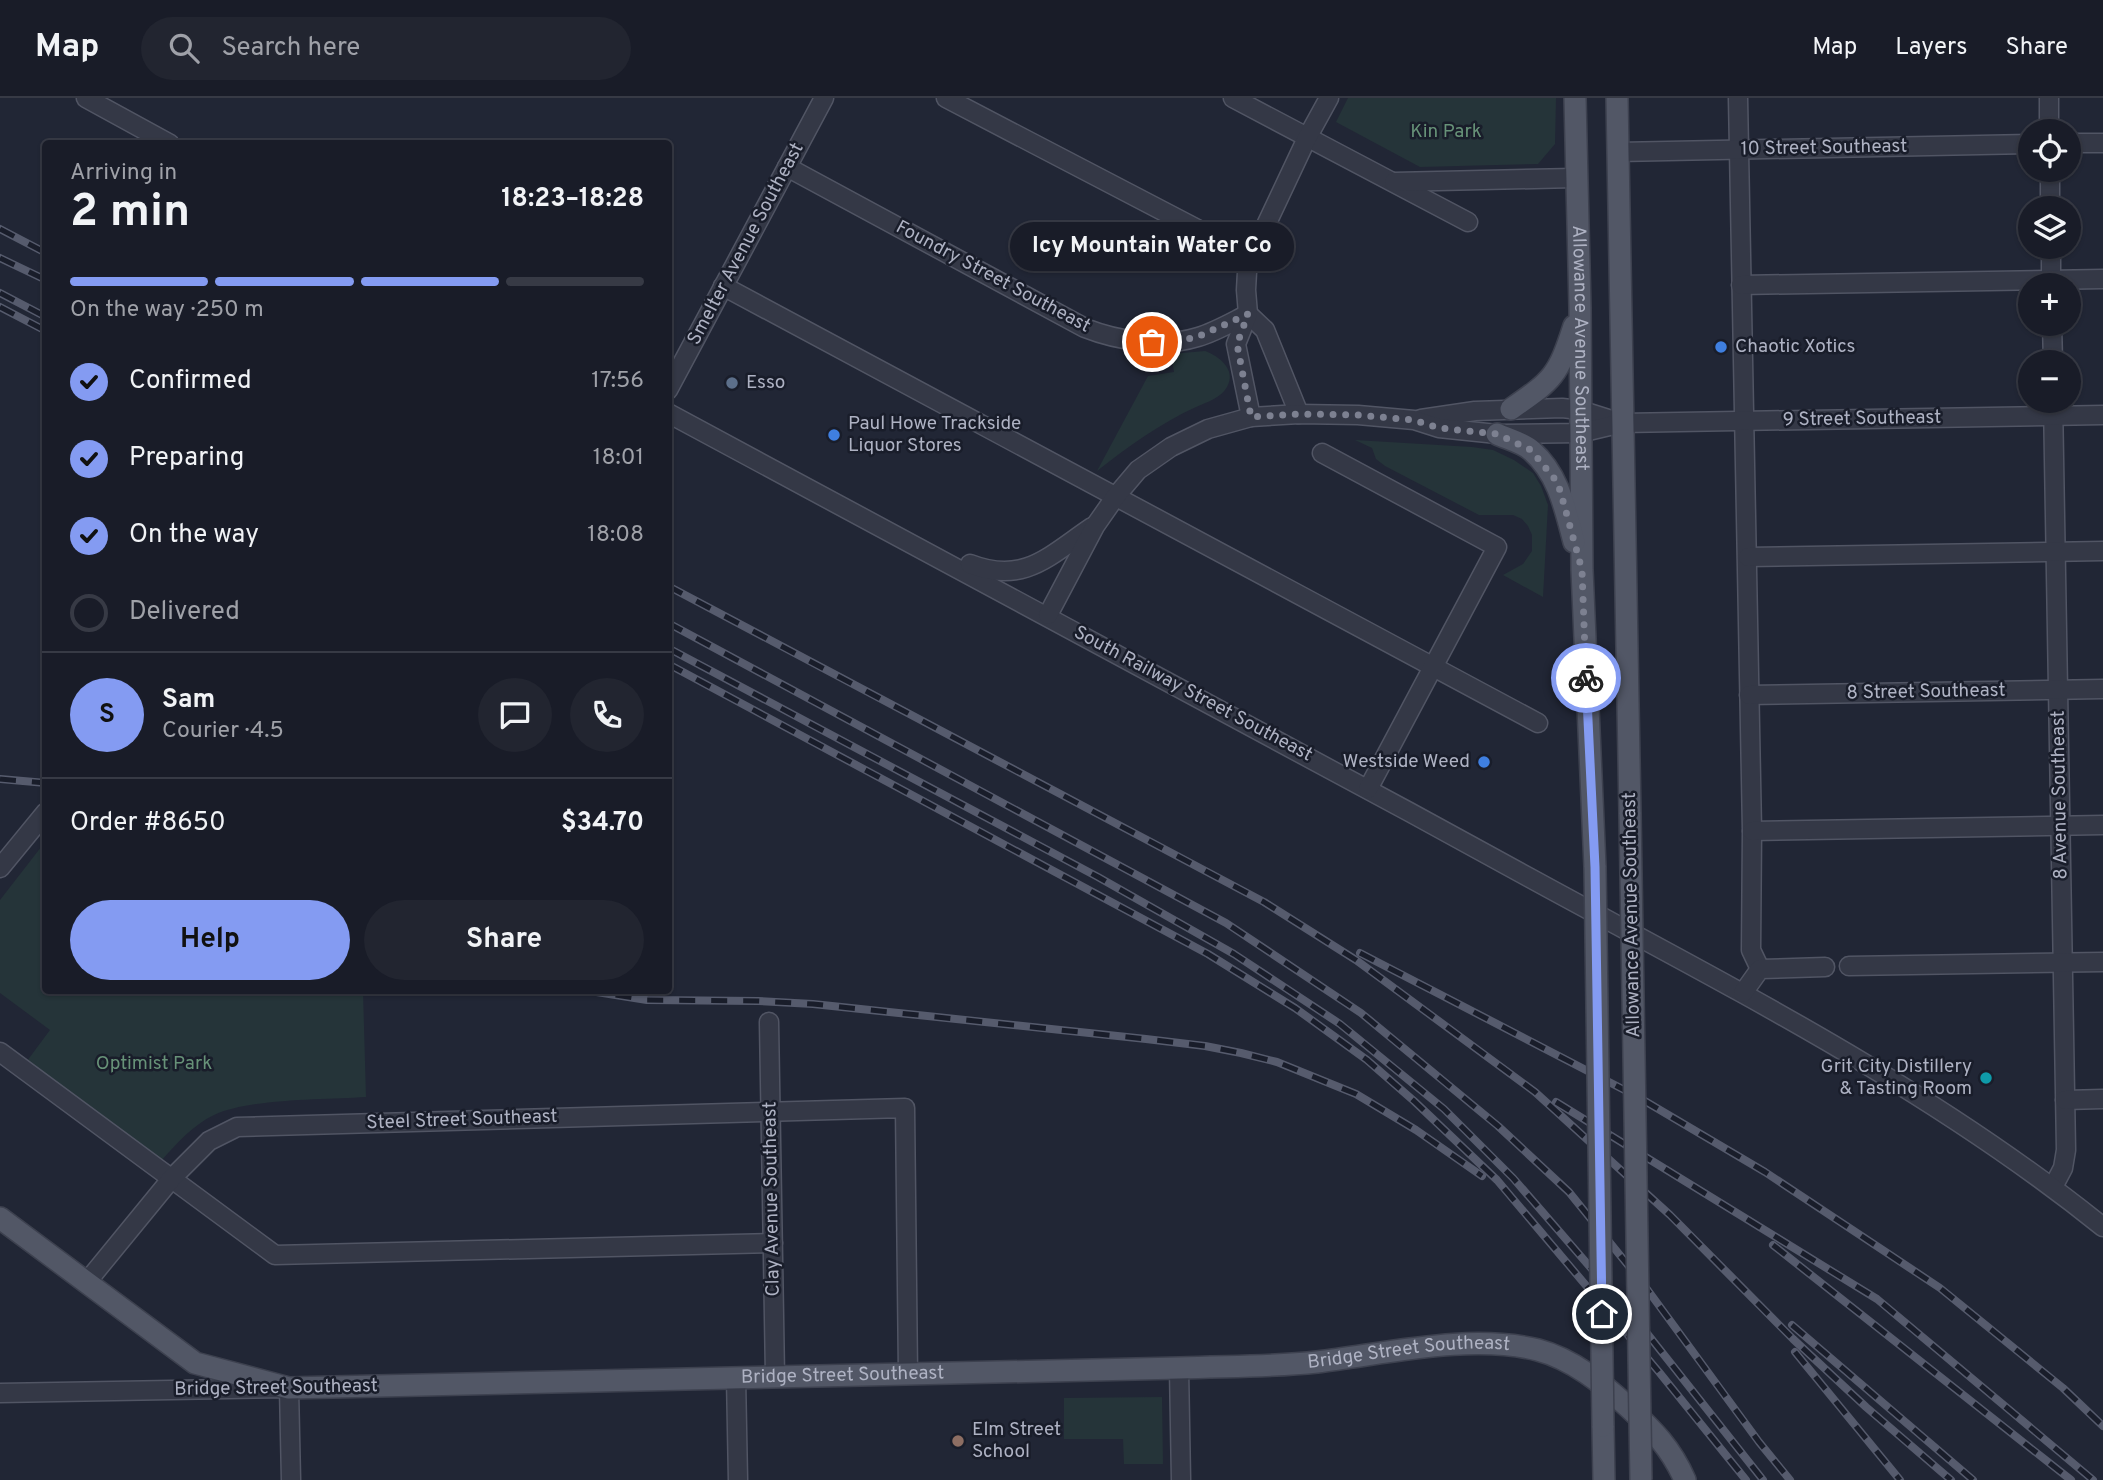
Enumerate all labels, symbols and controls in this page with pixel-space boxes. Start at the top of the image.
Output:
search box [141,17,631,80]
text: Map [35,27,99,69]
icon: search [165,29,203,67]
text: Search here [221,32,360,65]
text: Map [1812,33,1857,63]
text: Layers [1895,33,1967,63]
text: Share [2005,33,2068,63]
map controls [2018,119,2081,413]
button: locate [2018,119,2081,182]
park label: Kin Park [1410,120,1482,144]
street label: 10 Street Southeast [1740,135,1908,161]
street label: Smelter Avenue Southeast [682,139,810,349]
text: Arriving in [70,159,177,188]
text: 18:23–18:28 [501,183,644,216]
text: 2 min [70,184,190,243]
button: layers [2018,196,2081,259]
street label: Foundry Street Southeast [891,215,1095,339]
callout: Icy Mountain Water Co [1010,223,1294,272]
street label: Allowance Avenue Southeast [1566,225,1593,471]
text: Icy Mountain Water Co [1032,232,1272,261]
button: + [2018,273,2081,336]
text: On the way · 250 m [70,296,264,325]
pin [1122,312,1182,372]
icon: bag [1133,323,1171,361]
place label: Chaotic Xotics [1735,335,1856,359]
marker: Chaotic Xotics [1713,339,1729,355]
button: − [2018,350,2081,413]
icon: check [70,363,108,401]
text: Confirmed [129,365,252,398]
text: 17:56 [591,367,644,396]
place label: Esso [746,371,785,395]
marker: Esso [724,375,740,391]
street label: 9 Street Southeast [1782,406,1942,432]
place label: Paul Howe Trackside Liquor Stores [848,412,1021,458]
marker: Paul Howe Trackside Liquor Stores [826,427,842,443]
icon: check [70,440,108,478]
text: Preparing [129,442,244,475]
text: 18:01 [593,444,644,473]
icon: check [70,517,108,555]
text: On the way [129,519,259,552]
text: 18:08 [587,521,644,550]
text: Delivered [129,596,240,629]
street label: South Railway Street Southeast [1069,621,1317,767]
courier [1551,643,1621,713]
icon: bike [1567,659,1605,697]
button: chat [478,678,552,752]
button: phone [570,678,644,752]
street label: 8 Street Southeast [1846,679,2006,705]
text: Sam [162,684,215,717]
text: S [99,699,115,732]
street label: 8 Avenue Southeast [2047,710,2073,880]
text: Courier · 4.5 [162,717,284,746]
place label: Westside Weed [1343,750,1470,774]
marker: Westside Weed [1476,754,1492,770]
street label: Allowance Avenue Southeast [1618,792,1646,1038]
text: Order #8650 [70,807,226,840]
text: $34.70 [561,807,644,840]
button: Help [70,900,350,980]
button: Share [364,900,644,980]
park label: Optimist Park [96,1052,212,1076]
place label: Grit City Distillery & Tasting Room [1821,1055,1972,1101]
marker: Grit City Distillery & Tasting Room [1978,1070,1994,1086]
street label: Clay Avenue Southeast [758,1101,786,1297]
street label: Steel Street Southeast [366,1105,558,1135]
pin [1572,1284,1632,1344]
icon: home [1583,1295,1621,1333]
street label: Bridge Street Southeast [1306,1332,1511,1375]
street label: Bridge Street Southeast [741,1361,945,1390]
street label: Bridge Street Southeast [174,1374,378,1402]
place label: Elm Street School [972,1418,1061,1464]
marker: Elm Street School [950,1433,966,1449]

